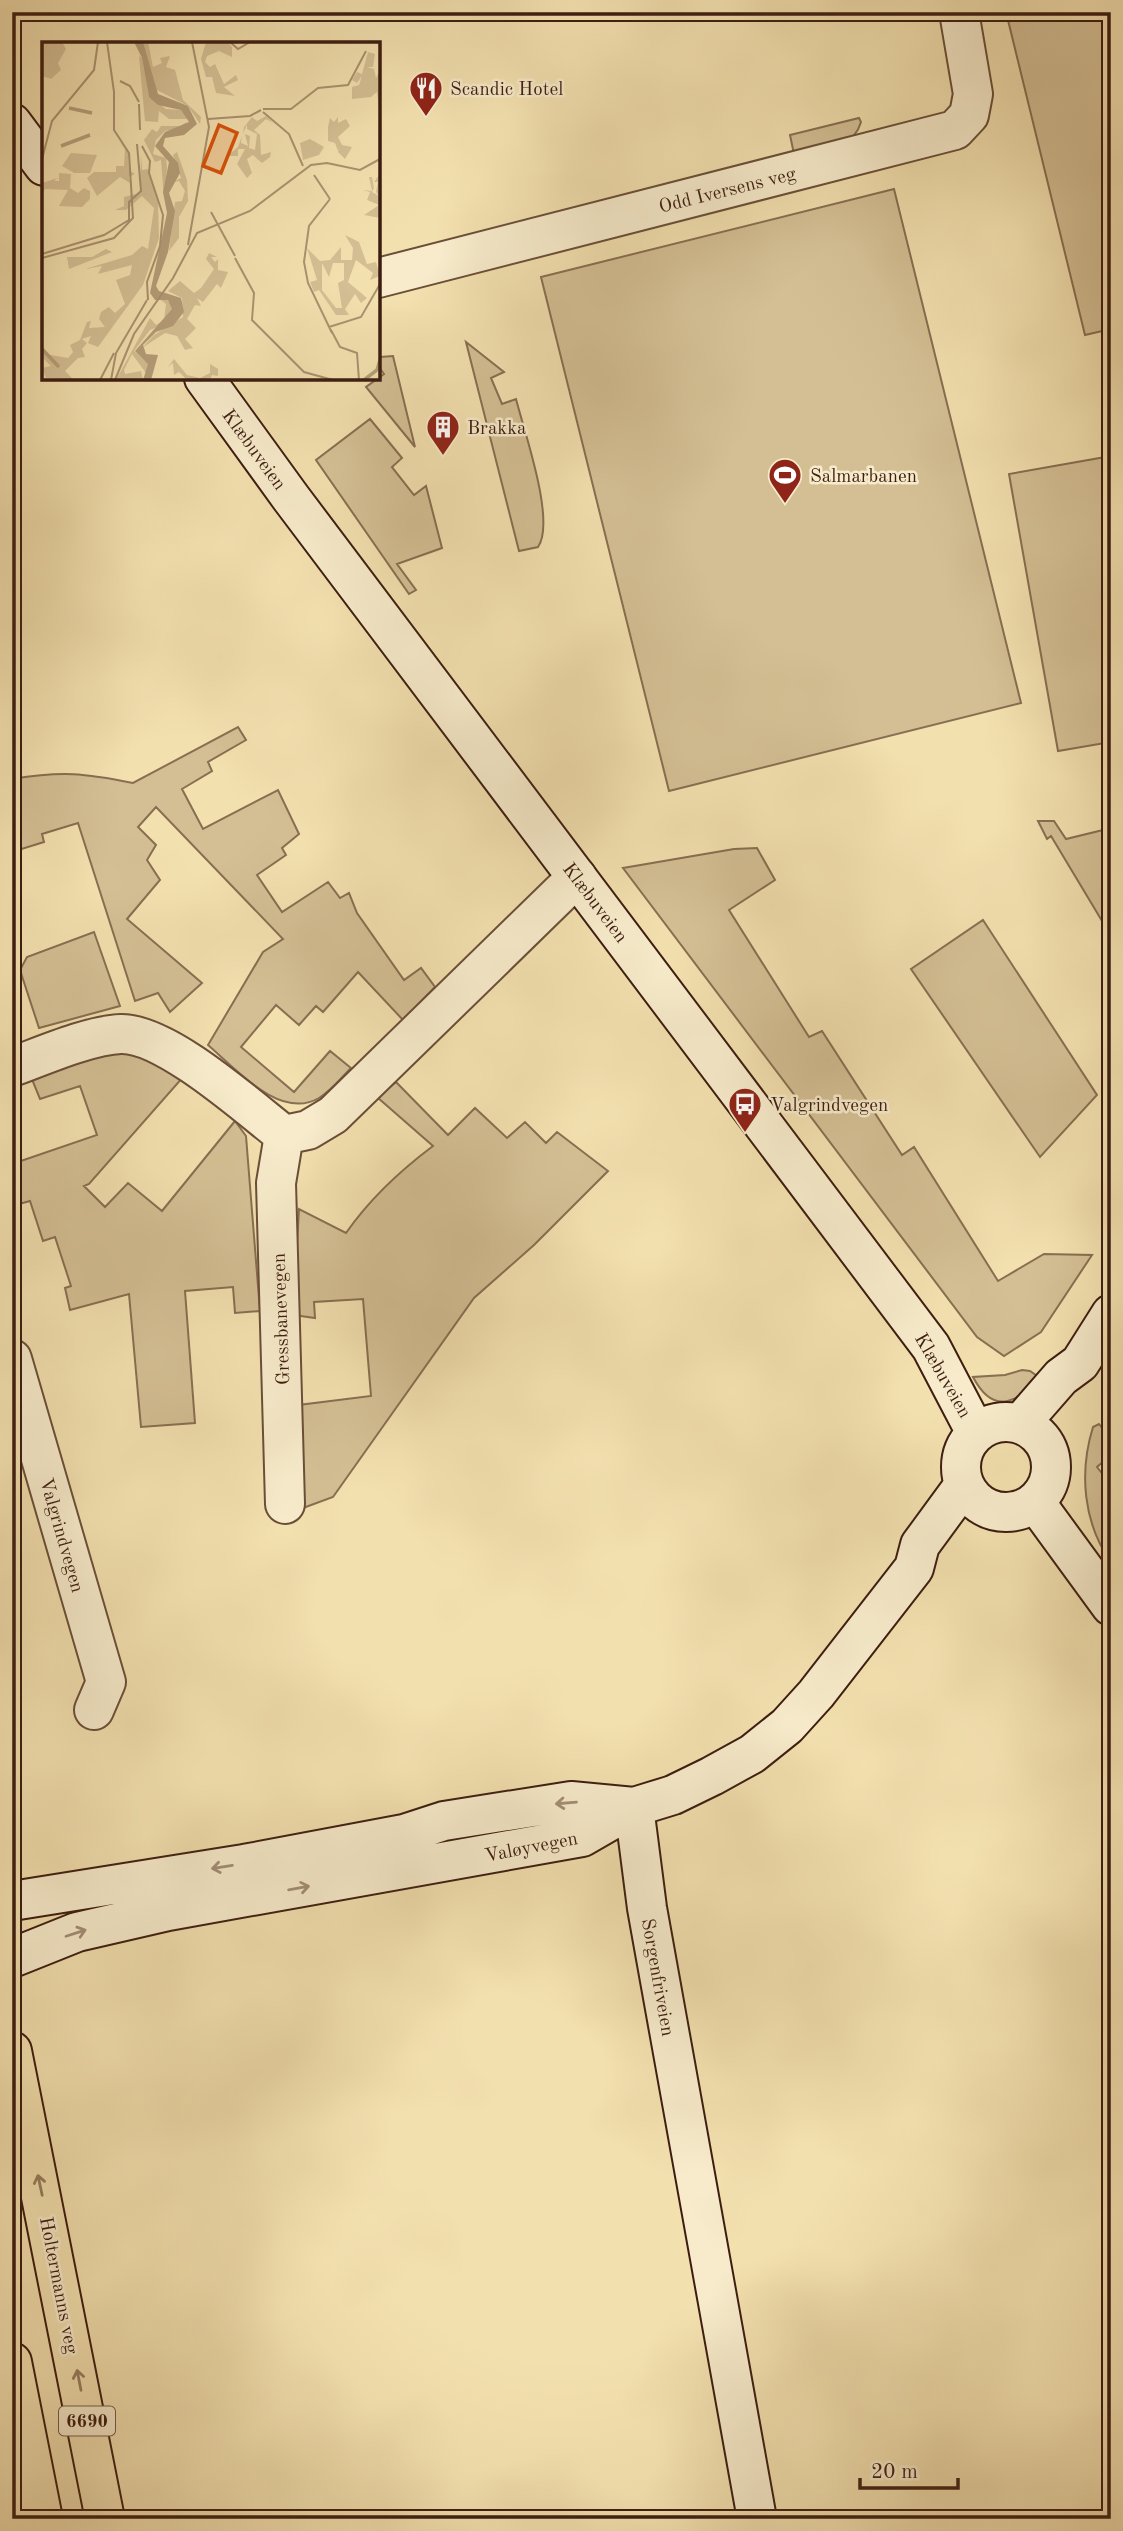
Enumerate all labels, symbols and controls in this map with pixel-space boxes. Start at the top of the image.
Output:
inset map [42,42,380,380]
restaurant icon: Scandic Hotel [407,69,445,118]
place label: Scandic Hotel [450,81,563,100]
street label: Odd Iversens veg [657,165,799,218]
street label: Klæbuveien [217,407,288,494]
building icon: Brakka [424,408,462,457]
place label: Brakka [467,420,527,439]
sports icon: Salmarbanen [766,456,804,505]
place label: Salmarbanen [810,468,917,487]
street label: Klæbuveien [558,860,630,947]
bus stop icon: Valgrindvegen [726,1085,764,1134]
place label: Valgrindvegen [770,1097,888,1116]
street label: Gressbanevegen [271,1253,294,1385]
street label: Klæbuveien [910,1330,974,1422]
street label: Valgrindvegen [35,1476,86,1595]
one-way arrow [555,1797,578,1810]
street label: Valøyvegen [483,1830,580,1867]
one-way arrow [211,1861,234,1874]
one-way arrow [287,1881,310,1894]
street label: Sorgenfriveien [637,1917,676,2038]
one-way arrow [65,1926,87,1939]
one-way arrow [32,2174,46,2197]
street label: Holtermanns veg [35,2215,80,2356]
one-way arrow [72,2369,85,2391]
road number: 6690 [59,2406,115,2435]
scale bar [860,2447,958,2491]
text: 20 m [871,2462,918,2483]

